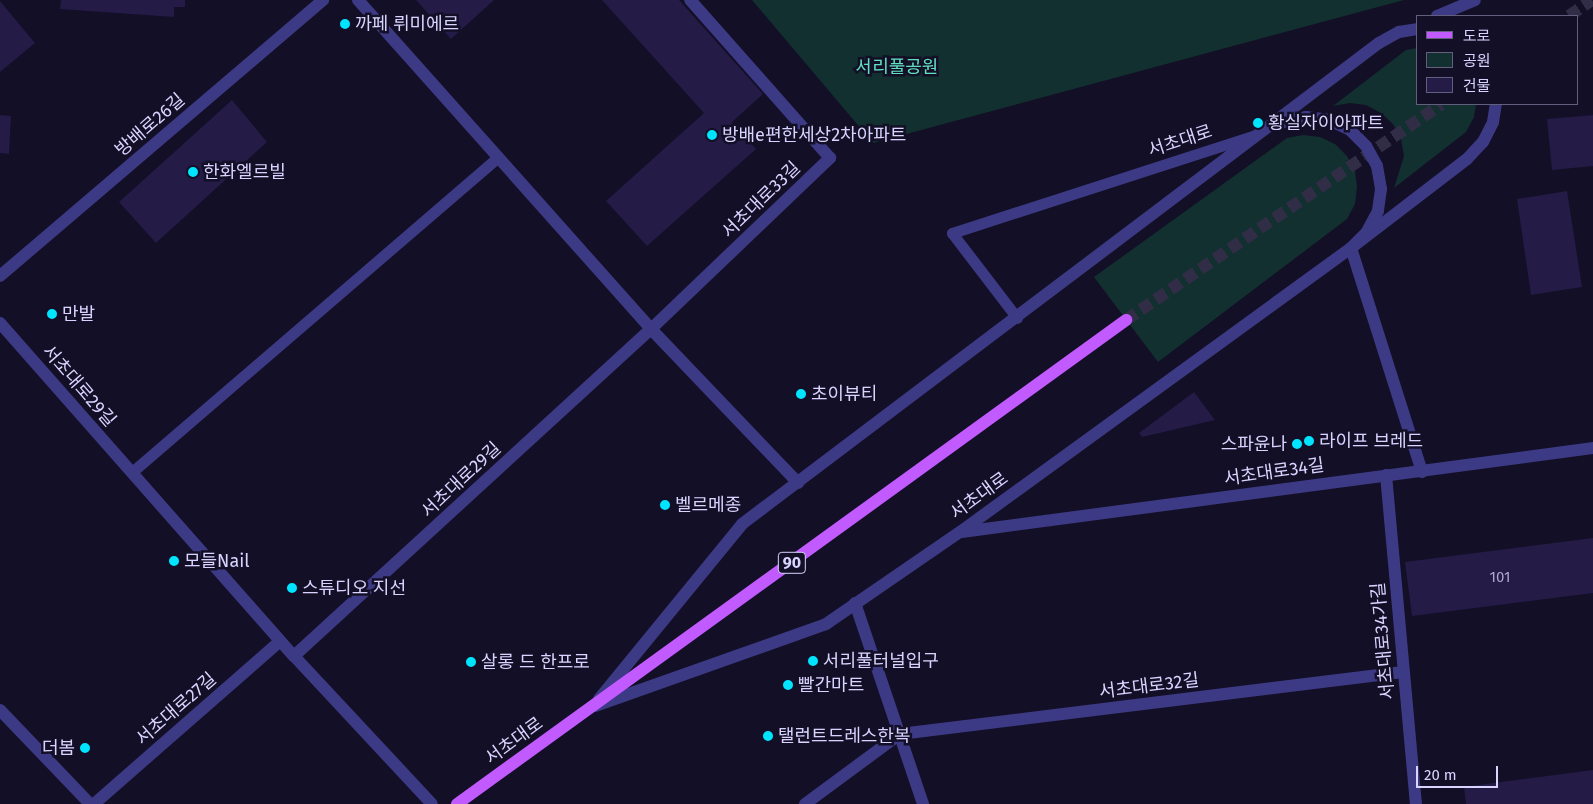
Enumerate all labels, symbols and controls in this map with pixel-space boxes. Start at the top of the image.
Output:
place label: 까페 뤼미에르 [355,13,459,35]
legend [1416,15,1578,105]
marker: 까페 뤼미에르 [339,18,351,30]
text: 도로 [1463,27,1491,45]
text: 공원 [1463,52,1491,70]
park label: 서리풀공원 [856,56,938,78]
text: 건물 [1463,77,1491,95]
street label: 방배로26길 [111,89,189,161]
place label: 황실자이아파트 [1268,112,1384,134]
marker: 황실자이아파트 [1252,117,1264,129]
street label: 서초대로 [1145,120,1215,162]
place label: 방배e편한세상2차아파트 [722,124,906,146]
marker: 방배e편한세상2차아파트 [706,129,718,141]
street label: 서초대로33길 [717,157,805,243]
place label: 한화엘르빌 [203,161,286,183]
marker: 한화엘르빌 [187,166,199,178]
place label: 만발 [62,303,95,325]
marker: 만발 [46,308,58,320]
street label: 서초대로29길 [38,341,120,431]
place label: 초이뷰티 [811,383,877,405]
marker: 초이뷰티 [795,388,807,400]
place label: 라이프 브레드 [1319,430,1423,452]
place label: 스파윤나 [1221,433,1287,455]
marker: 라이프 브레드 [1303,435,1315,447]
street label: 서초대로29길 [417,438,505,522]
marker: 스파윤나 [1291,438,1303,450]
street label: 서초대로34길 [1222,454,1326,490]
street label: 서초대로 [946,468,1012,524]
place label: 벨르메종 [675,494,741,516]
marker: 벨르메종 [659,499,671,511]
place label: 모들Nail [184,550,250,572]
road number: 90 [777,550,807,576]
marker: 모들Nail [168,555,180,567]
house number: 101 [1490,569,1510,587]
place label: 스튜디오 지선 [302,577,406,599]
street label: 서초대로34가길 [1367,581,1399,701]
marker: 스튜디오 지선 [286,582,298,594]
place label: 서리풀터널입구 [823,650,939,672]
place label: 살롱 드 한프로 [481,651,590,673]
marker: 서리풀터널입구 [807,655,819,667]
marker: 살롱 드 한프로 [465,656,477,668]
street label: 서초대로27길 [131,668,221,750]
street label: 서초대로32길 [1098,669,1200,703]
place label: 빨간마트 [798,674,864,696]
marker: 빨간마트 [782,679,794,691]
street label: 서초대로 [481,713,547,769]
place label: 탤런트드레스한복 [778,725,910,747]
marker: 탤런트드레스한복 [762,730,774,742]
place label: 더봄 [42,737,75,759]
marker: 더봄 [79,742,91,754]
scale bar [1418,756,1500,788]
text: 20 m [1424,766,1457,784]

